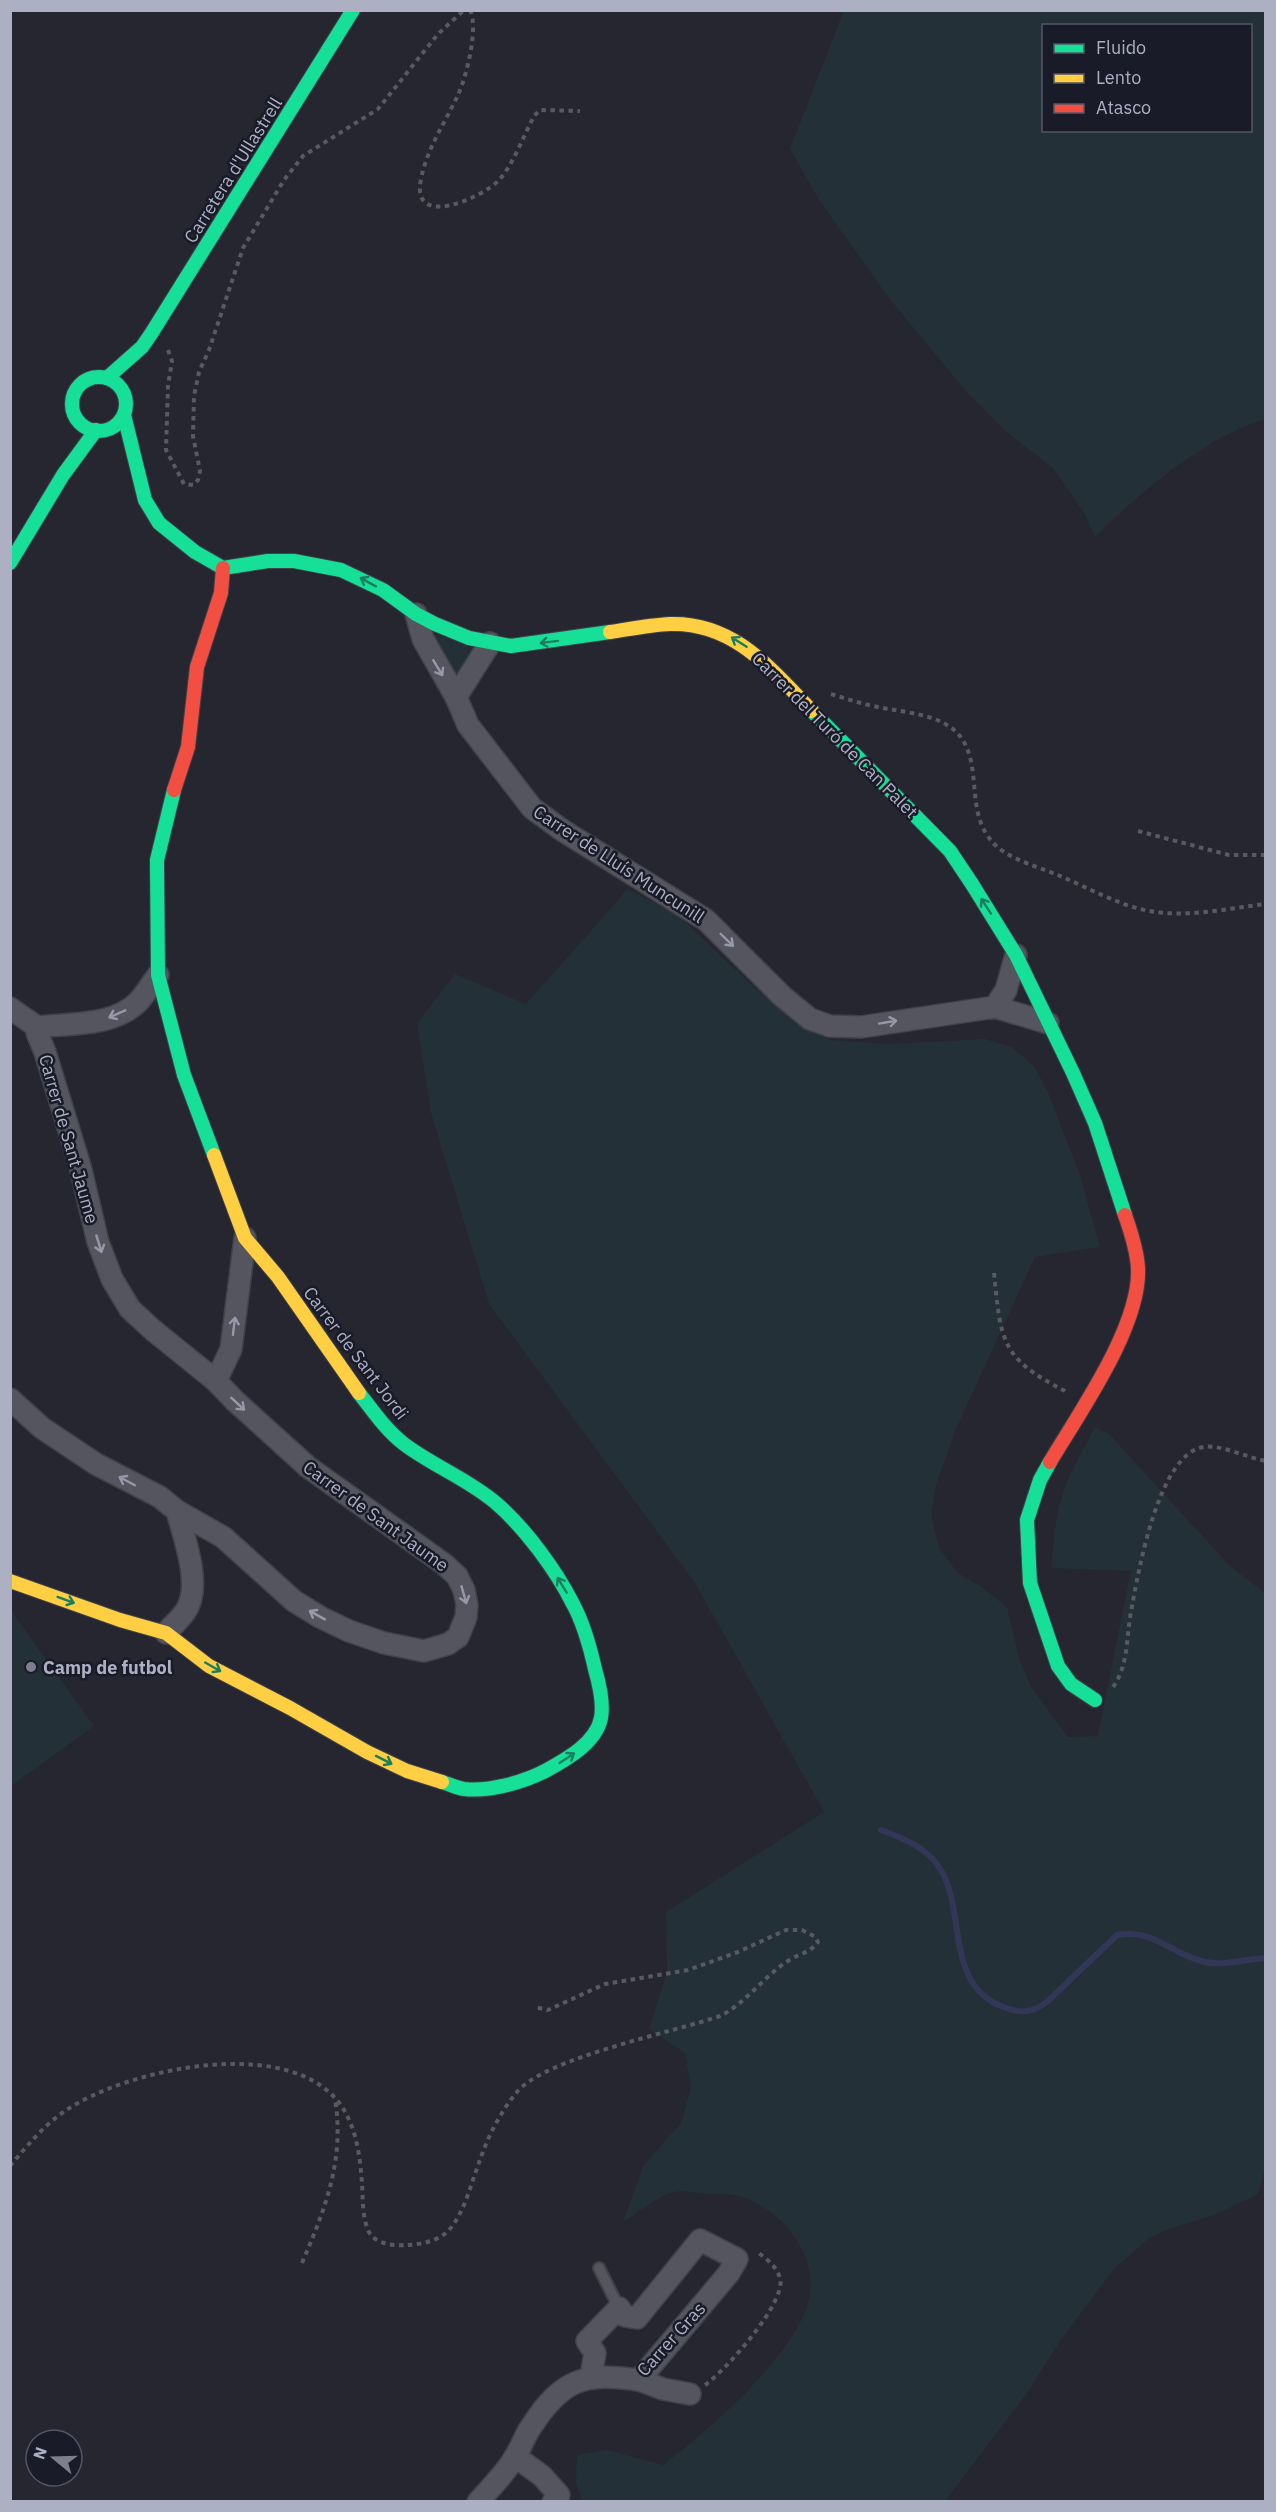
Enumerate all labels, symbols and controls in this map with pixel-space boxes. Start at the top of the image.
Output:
legend [1042,24,1252,132]
text: Fluido [1096,36,1146,59]
text: Lento [1096,66,1141,89]
street label: Carretera d'Ullastrell [179,93,287,247]
text: Atasco [1096,96,1151,119]
one-way arrow [359,576,377,587]
one-way arrow [539,636,559,647]
one-way arrow [730,636,747,649]
street label: Carrer del Turó de Can Palet [747,647,923,823]
one-way arrow [433,659,445,676]
street label: Carrer de Lluís Muncunill [529,800,709,928]
one-way arrow [980,898,992,914]
one-way arrow [719,932,734,947]
one-way arrow [108,1009,126,1020]
one-way arrow [877,1016,897,1027]
street label: Carrer de Sant Jaume [34,1052,104,1226]
one-way arrow [94,1234,105,1253]
street label: Carrer de Sant Jordi [298,1282,414,1424]
one-way arrow [229,1316,240,1336]
one-way arrow [230,1396,245,1410]
street label: Carrer de Sant Jaume [299,1455,454,1577]
one-way arrow [119,1475,137,1486]
one-way arrow [555,1577,567,1594]
one-way arrow [459,1585,470,1604]
one-way arrow [56,1596,74,1607]
one-way arrow [309,1609,326,1621]
place label: Camp de futbol [43,1656,173,1679]
marker: Camp de futbol [24,1660,38,1674]
one-way arrow [204,1662,221,1674]
one-way arrow [558,1751,575,1764]
one-way arrow [375,1755,393,1766]
street label: Carrer Gras [632,2297,710,2381]
north arrow [24,2428,84,2488]
text: N [28,2444,51,2462]

